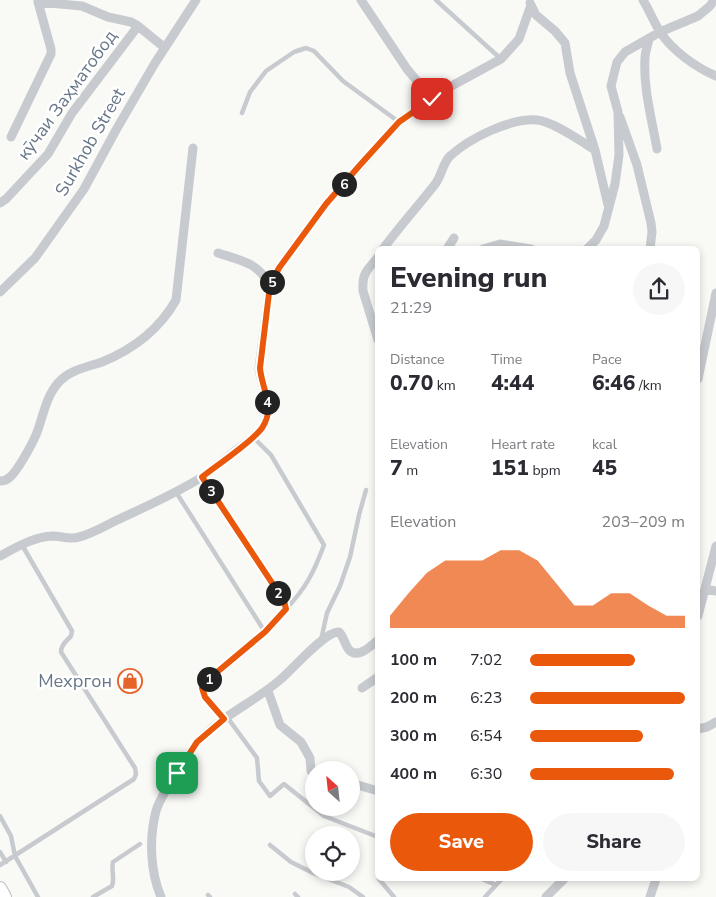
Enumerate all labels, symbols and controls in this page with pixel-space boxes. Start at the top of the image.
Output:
street label: кӯчаи Заҳматобод [12,25,123,165]
pin [411,78,453,120]
street label: Surkhob Street [49,83,131,200]
icon: check [418,85,446,113]
pin: 6 [332,172,356,196]
text: 6 [340,175,349,194]
text: Evening run [390,259,547,297]
button: share [633,263,685,315]
pin: 5 [260,270,284,294]
text: 5 [268,273,277,292]
text: 21:29 [390,297,432,319]
text: Distance [390,350,444,369]
text: Time [491,350,522,369]
text: Pace [592,350,622,369]
text: 0.70 [390,369,433,397]
text: 4:44 [491,369,534,397]
text: 6:46 [592,369,635,397]
text: km [433,376,456,395]
text: /km [635,376,662,395]
pin: 4 [254,390,280,414]
text: 4 [263,393,272,412]
text: Elevation [390,435,448,454]
text: Heart rate [491,435,555,454]
text: kcal [592,435,617,454]
text: 7 [390,454,403,482]
text: 151 [491,454,529,482]
text: 45 [592,454,617,482]
text: m [403,461,418,480]
text: bpm [529,461,561,480]
pin: 3 [198,478,224,504]
text: 3 [207,482,216,501]
text: Elevation [390,511,456,533]
text: 203–209 m [602,511,685,533]
pin: 2 [266,580,290,606]
text: 2 [274,584,283,603]
text: 100 m [390,649,437,671]
text: 7:02 [470,649,502,671]
pin: 1 [196,666,222,692]
shop icon: Мехргон [117,668,143,694]
place label: Мехргон [38,669,112,693]
text: 1 [205,670,214,689]
text: 200 m [390,687,437,709]
text: 6:23 [470,687,502,709]
text: 300 m [390,725,437,747]
text: 6:54 [470,725,502,747]
pin [156,752,198,794]
icon: arrive [163,759,191,787]
north arrow [305,761,360,816]
map controls [305,761,360,881]
text: 400 m [390,763,437,785]
text: 6:30 [470,763,502,785]
button: Save [390,813,533,871]
button: Share [543,813,685,871]
button: locate [305,826,360,881]

